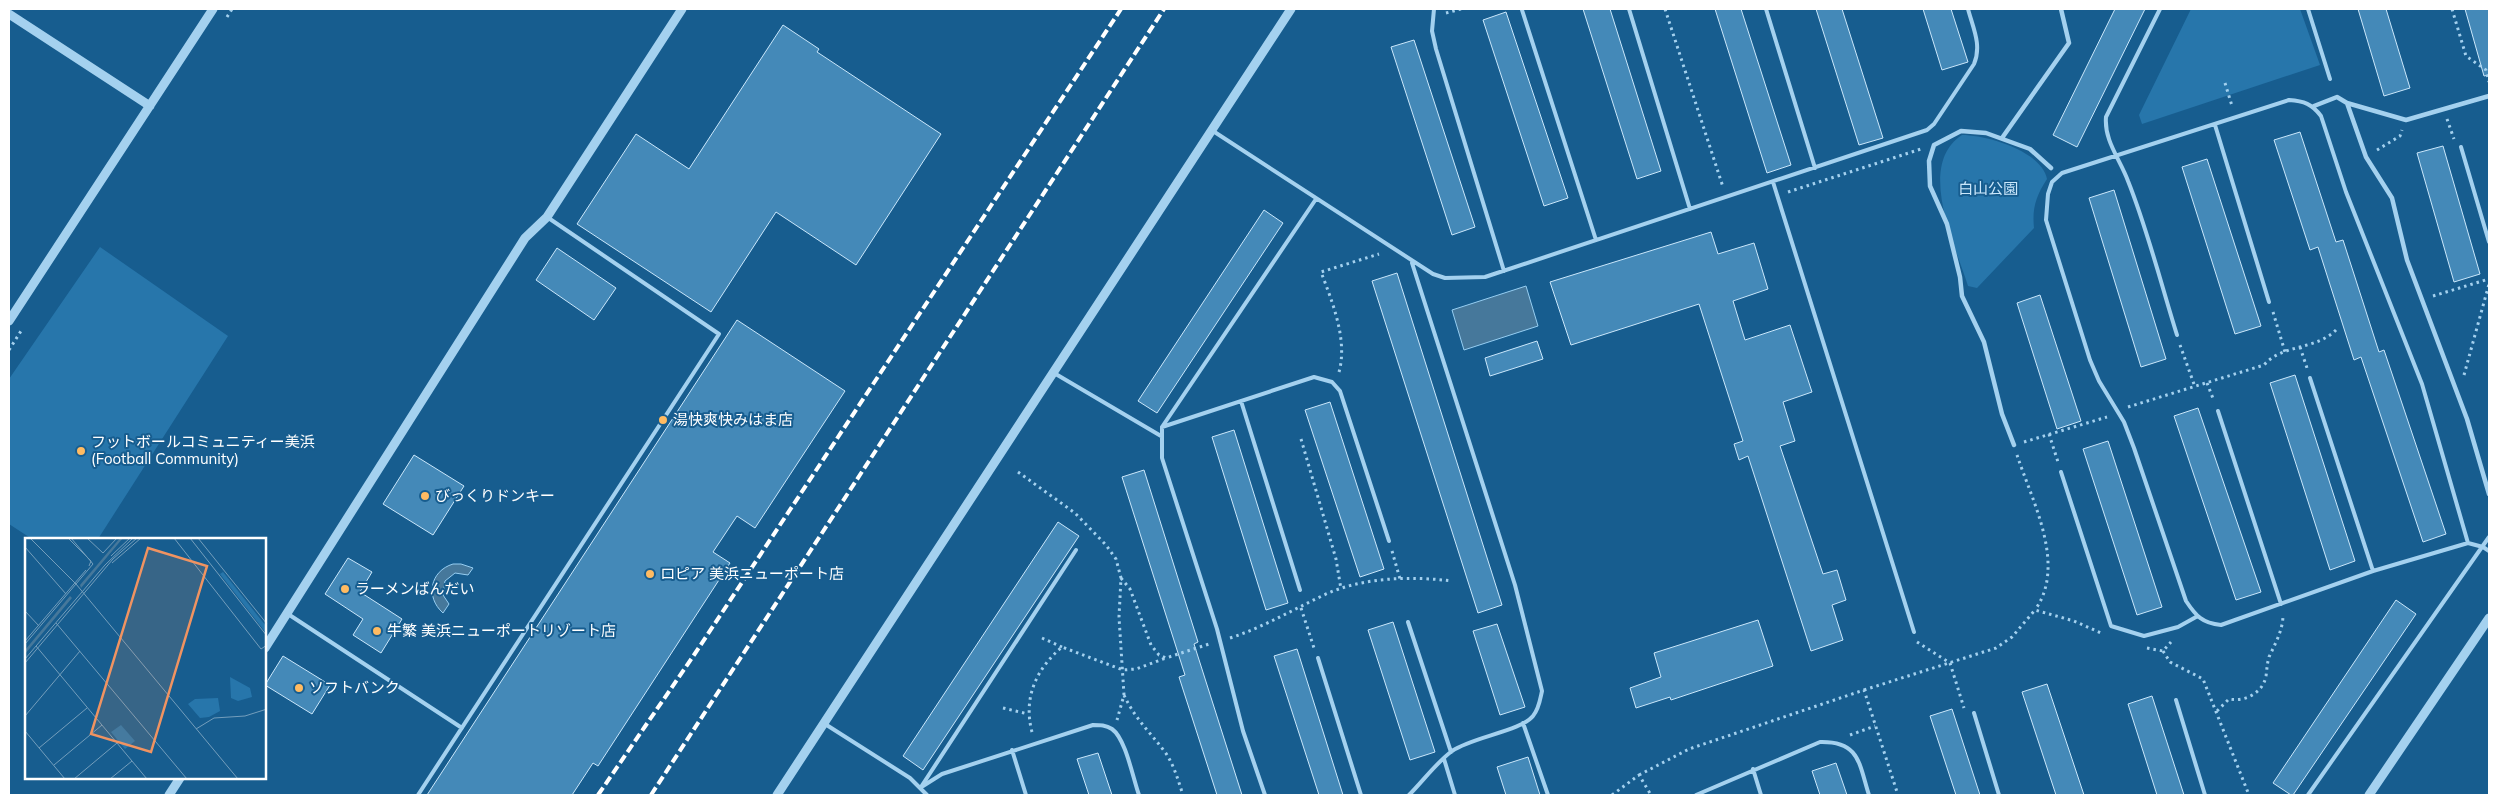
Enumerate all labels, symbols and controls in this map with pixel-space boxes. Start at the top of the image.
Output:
park label: 白山公園 [1958,179,2018,198]
place label: 湯快爽快みはま店 [673,410,793,429]
marker: 湯快爽快みはま店 [657,414,669,426]
place label: フットボールコミュニティー美浜 (Football Community) [91,432,315,468]
marker: フットボールコミュニティー美浜 (Football Community) [75,445,87,457]
place label: びっくりドンキー [435,486,555,505]
marker: びっくりドンキー [419,490,431,502]
inset map [25,538,266,779]
place label: ロピア 美浜ニューポート店 [660,564,844,583]
marker: ロピア 美浜ニューポート店 [644,568,656,580]
place label: ラーメンばんだい [355,579,474,598]
marker: ラーメンばんだい [339,583,351,595]
place label: 牛繁 美浜ニューポートリゾート店 [387,621,616,640]
marker: 牛繁 美浜ニューポートリゾート店 [371,625,383,637]
place label: ソフトバンク [309,678,400,697]
marker: ソフトバンク [293,682,305,694]

